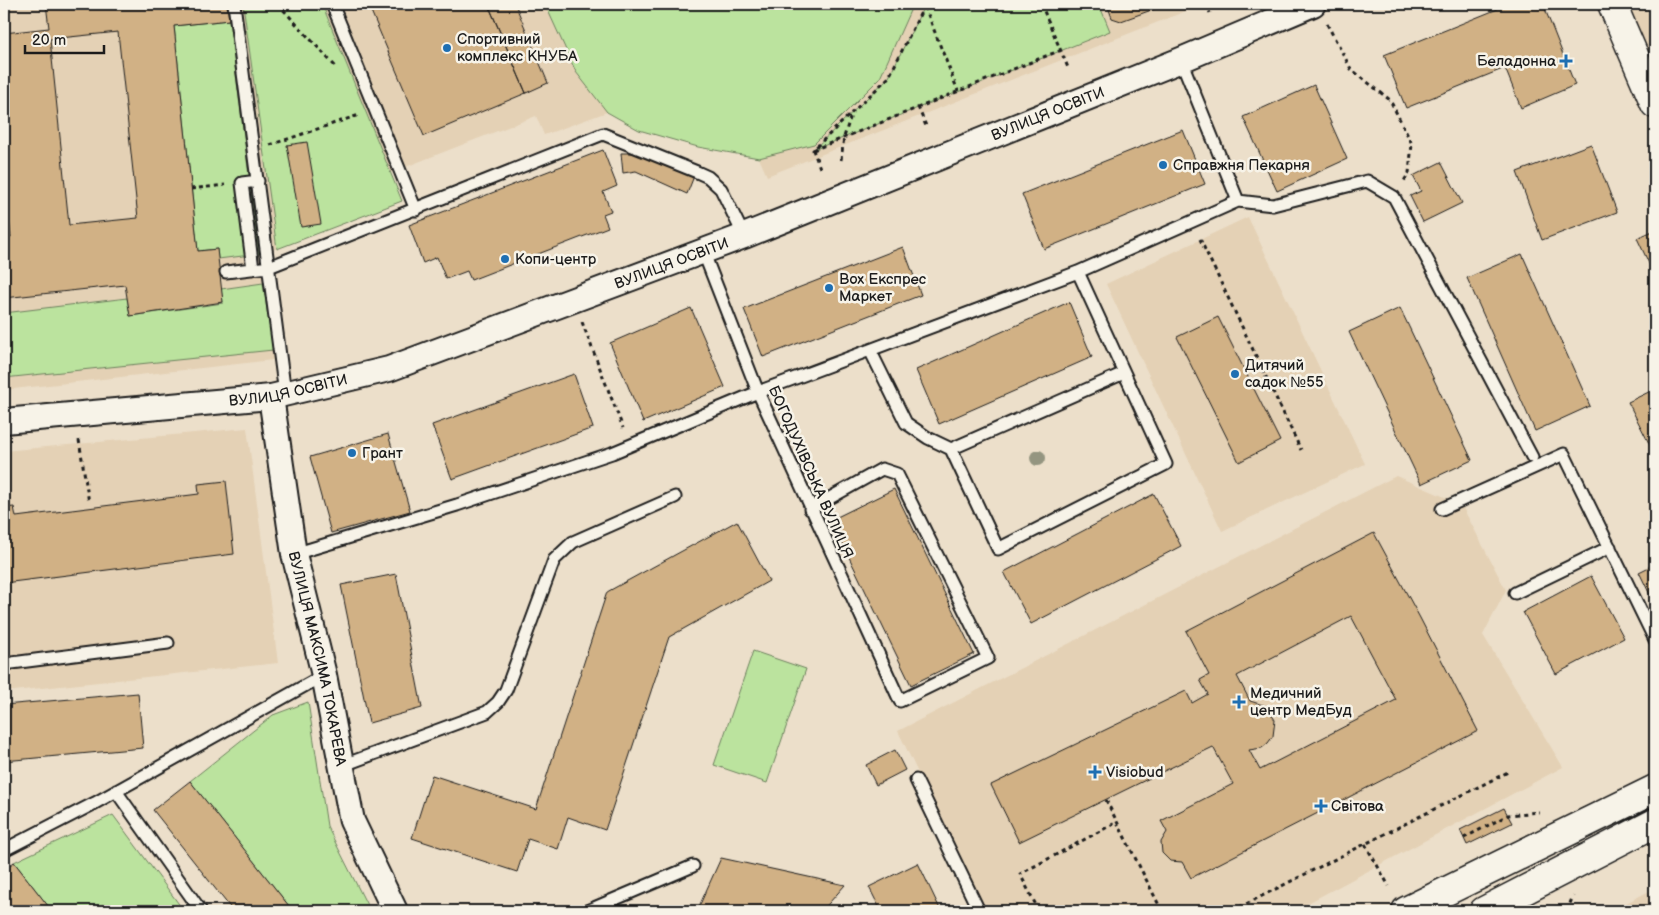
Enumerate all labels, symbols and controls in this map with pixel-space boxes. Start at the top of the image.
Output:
scale bar [25,22,104,54]
place label: Спортивний комплекс КНУБА [457,30,578,66]
text: 20 m [32,31,66,50]
marker: Спортивний комплекс КНУБА [441,42,453,54]
place label: Беладонна [1477,52,1556,71]
marker: Беладонна [1560,55,1572,67]
street label: ВУЛИЦЯ ОСВІТИ [989,83,1108,145]
place label: Справжня Пекарня [1173,156,1310,175]
marker: Справжня Пекарня [1157,159,1169,171]
street label: ВУЛИЦЯ ОСВІТИ [612,234,731,294]
place label: Копи-центр [515,250,597,269]
marker: Копи-центр [499,253,511,265]
place label: Box Експрес Маркет [839,270,927,306]
marker: Box Експрес Маркет [823,282,835,294]
place label: Дитячий садок №55 [1245,356,1324,392]
marker: Дитячий садок №55 [1229,368,1241,380]
street label: ВУЛИЦЯ ОСВІТИ [228,370,349,411]
street label: БОГОДУХІВСЬКА ВУЛИЦЯ [764,383,857,562]
place label: Грант [362,444,403,463]
marker: Грант [346,447,358,459]
street label: ВУЛИЦЯ МАКСИМА ТОКАРЕВА [284,549,350,769]
place label: Медичний центр МедБуд [1250,684,1352,720]
marker: Медичний центр МедБуд [1232,695,1246,709]
place label: Visiobud [1106,763,1163,782]
marker: Visiobud [1088,765,1102,779]
place label: Світова [1331,797,1384,816]
marker: Світова [1315,800,1327,812]

